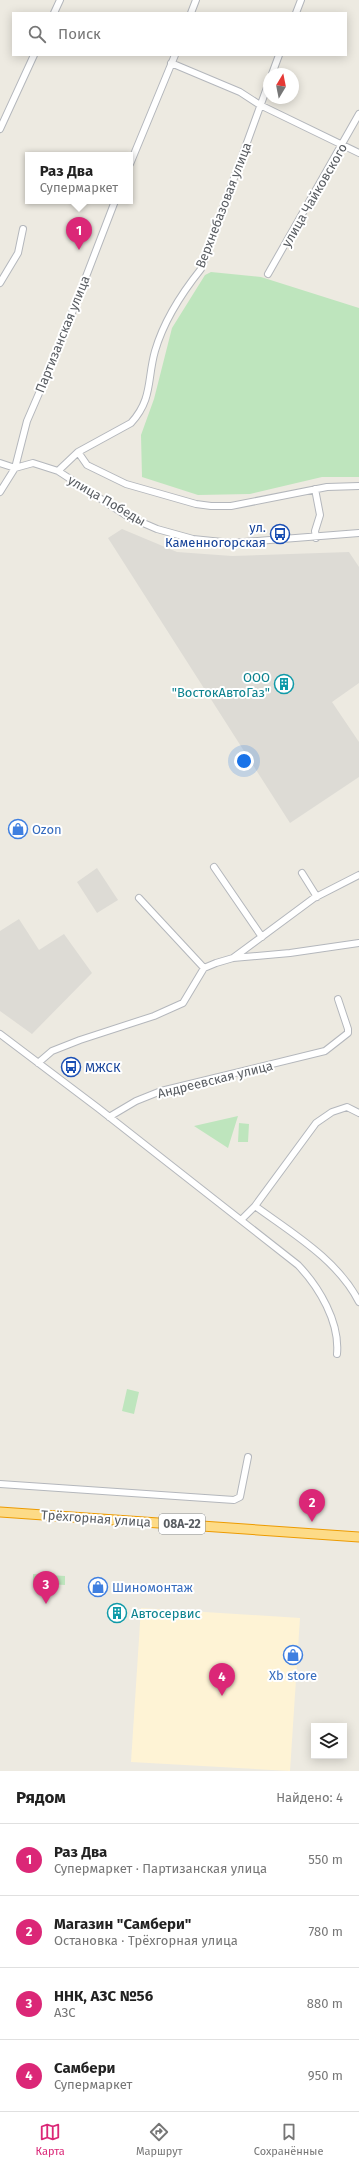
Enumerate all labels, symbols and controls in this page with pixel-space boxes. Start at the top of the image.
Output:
search box [12,12,347,56]
icon: search [26,23,48,45]
text: Поиск [58,25,101,43]
north arrow [263,68,299,104]
street label: Верхнебазовая улица [193,140,254,270]
street label: улица Чайковского [279,141,350,250]
popup [25,152,133,204]
text: Раз Два [40,162,93,180]
text: Супермаркет [40,180,118,195]
pin: 1 [66,217,92,250]
street label: Партизанская улица [32,274,93,395]
street label: улица Победы [65,472,148,529]
place label: ул. Каменногорская [165,520,266,550]
bus stop icon: ул. Каменногорская [269,523,291,545]
place label: ООО "ВостокАвтоГаз" [172,670,270,700]
building icon: ООО "ВостокАвтоГаз" [273,673,295,695]
your location [234,751,254,771]
shop icon: Ozon [7,818,29,840]
place label: Ozon [32,822,62,837]
bus stop icon: МЖСК [60,1056,82,1078]
street label: Андреевская улица [156,1058,274,1101]
place label: МЖСК [85,1060,121,1075]
pin: 2 [299,1489,325,1522]
street label: Трёхгорная улица [41,1507,151,1530]
road number: 08А-22 [159,1514,205,1534]
pin: 3 [33,1571,59,1604]
shop icon: Шиномонтаж [87,1576,109,1598]
place label: Шиномонтаж [112,1580,194,1595]
building icon: Автосервис [106,1602,128,1624]
place label: Автосервис [131,1606,201,1621]
shop icon: Xb store [282,1644,304,1666]
pin: 4 [209,1663,235,1696]
place label: Xb store [269,1668,317,1683]
map controls [311,1723,347,1759]
button: layers [311,1723,347,1759]
text: Рядом [16,1787,66,1808]
text: Найдено: 4 [276,1790,343,1805]
text: Раз Два [54,1843,107,1861]
text: 1 [26,1852,32,1867]
text: 550 m [308,1852,343,1867]
text: Супермаркет · Партизанская улица [54,1861,267,1876]
text: Магазин "Самбери" [54,1915,191,1933]
text: 2 [26,1924,32,1939]
text: 780 m [308,1924,343,1939]
text: Остановка · Трёхгорная улица [54,1933,238,1948]
text: ННК, АЗС №56 [54,1987,153,2005]
text: 3 [26,1996,32,2011]
text: 880 m [307,1996,343,2011]
text: АЗС [54,2005,76,2020]
text: Самбери [54,2059,115,2077]
text: 4 [25,2068,33,2083]
text: 950 m [308,2068,343,2083]
text: Супермаркет [54,2077,132,2092]
tab: Карта [36,2121,65,2158]
tab: Маршрут [136,2121,183,2158]
tab: Сохранённые [254,2121,323,2158]

